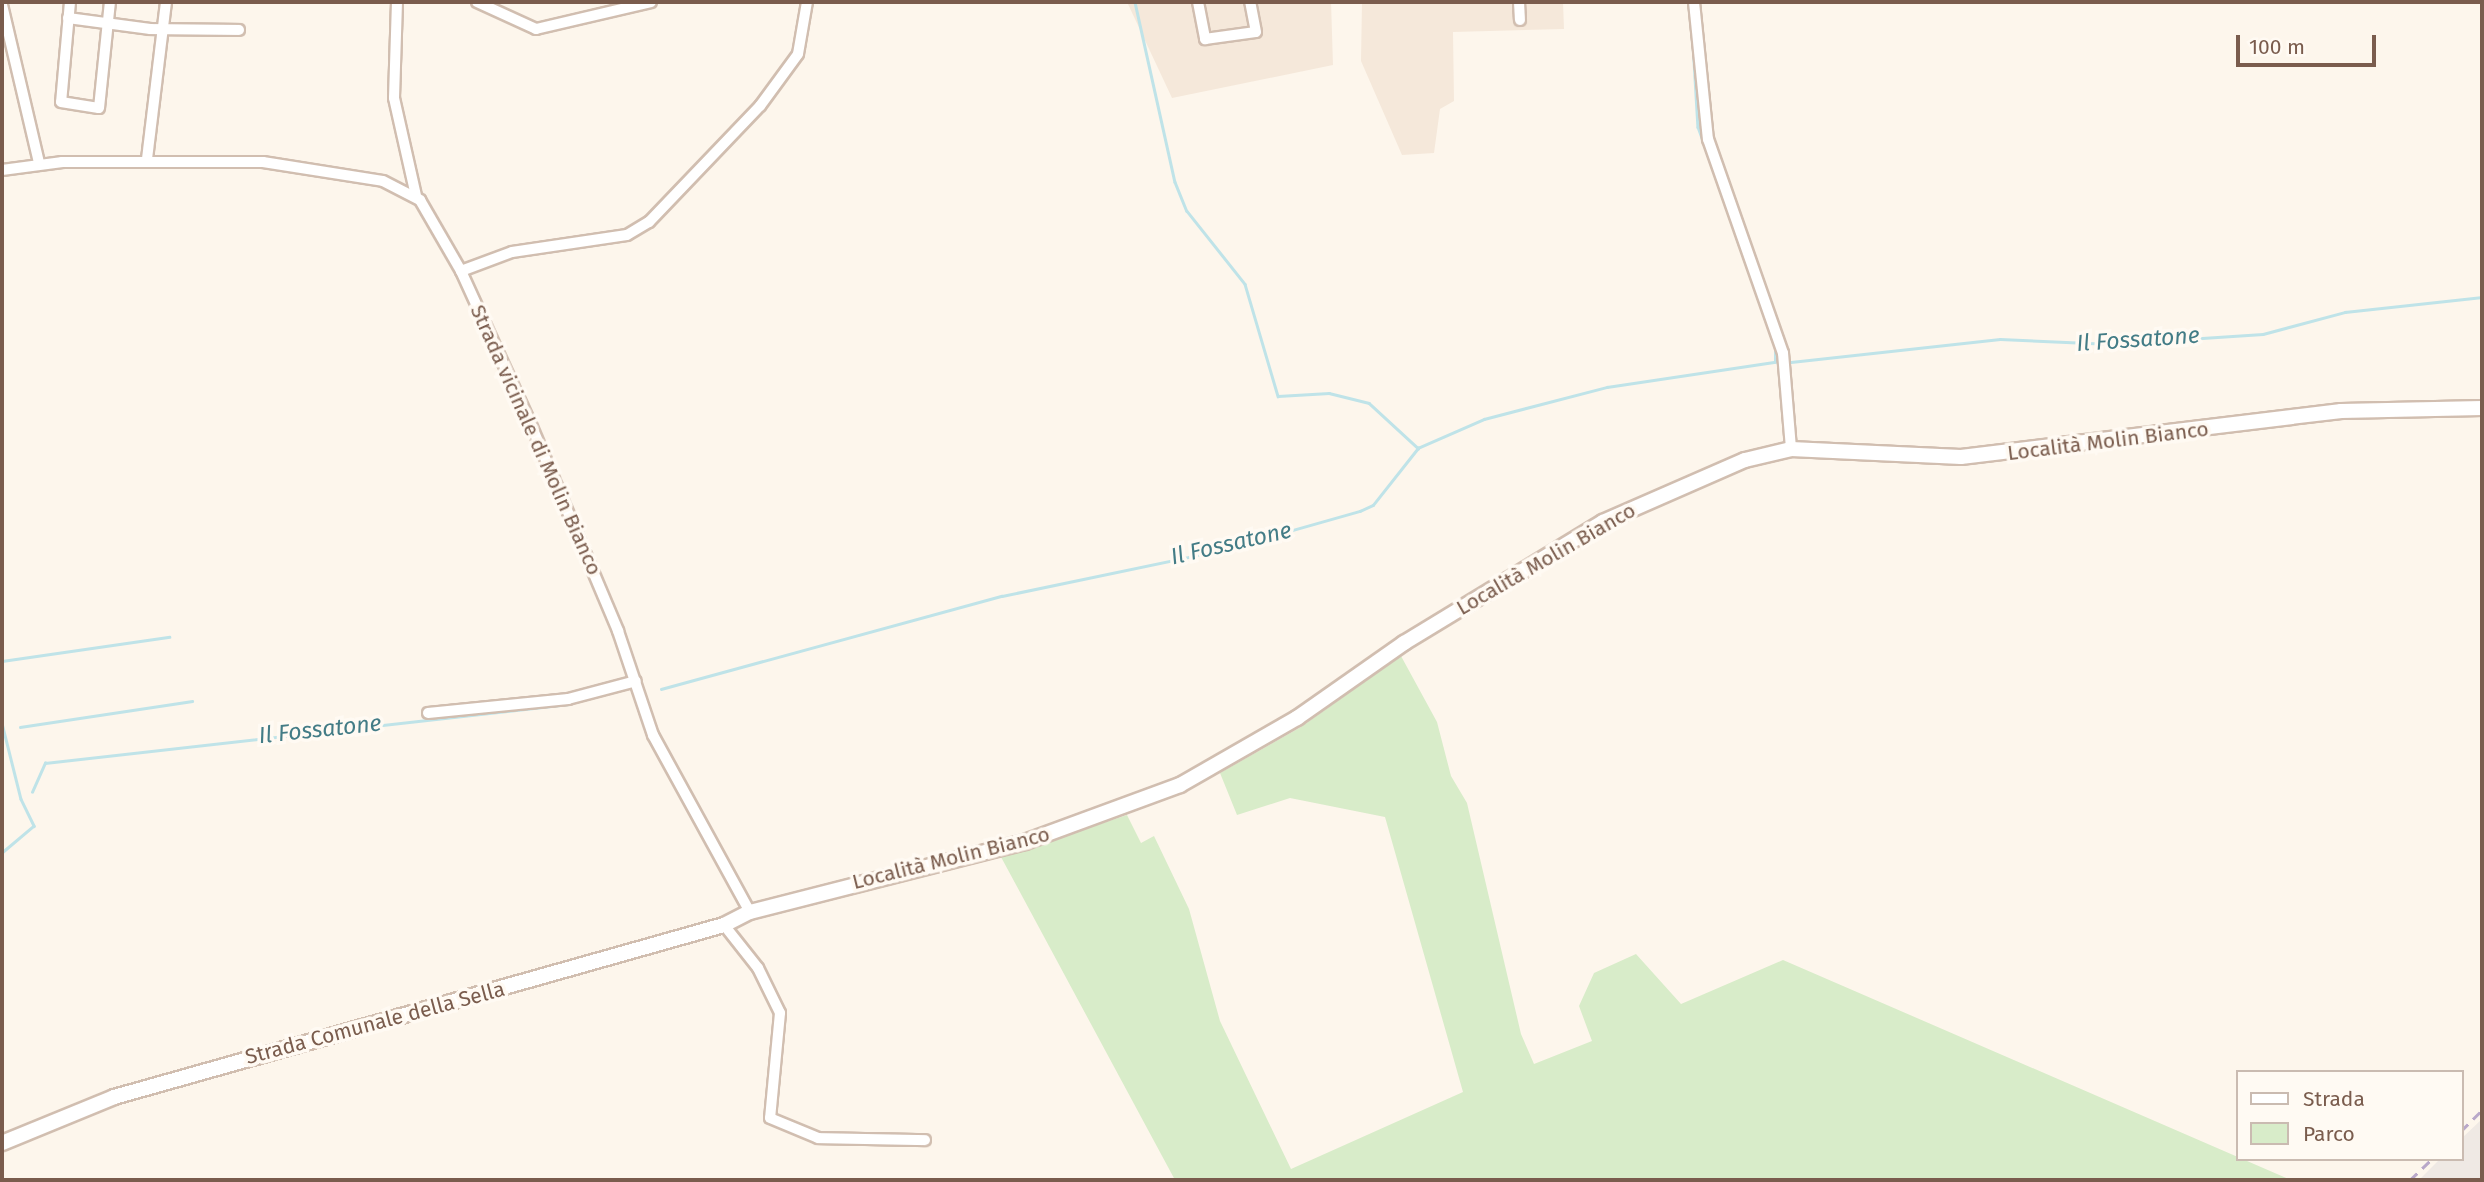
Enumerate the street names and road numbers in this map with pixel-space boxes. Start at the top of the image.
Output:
street label: Strada vicinale di Molin Bianco [465,301,607,579]
street label: Località Molin Bianco [2006,416,2210,466]
street label: Località Molin Bianco [1452,497,1640,621]
street label: Località Molin Bianco [850,821,1052,895]
street label: Strada Comunale della Sella [243,976,507,1070]

